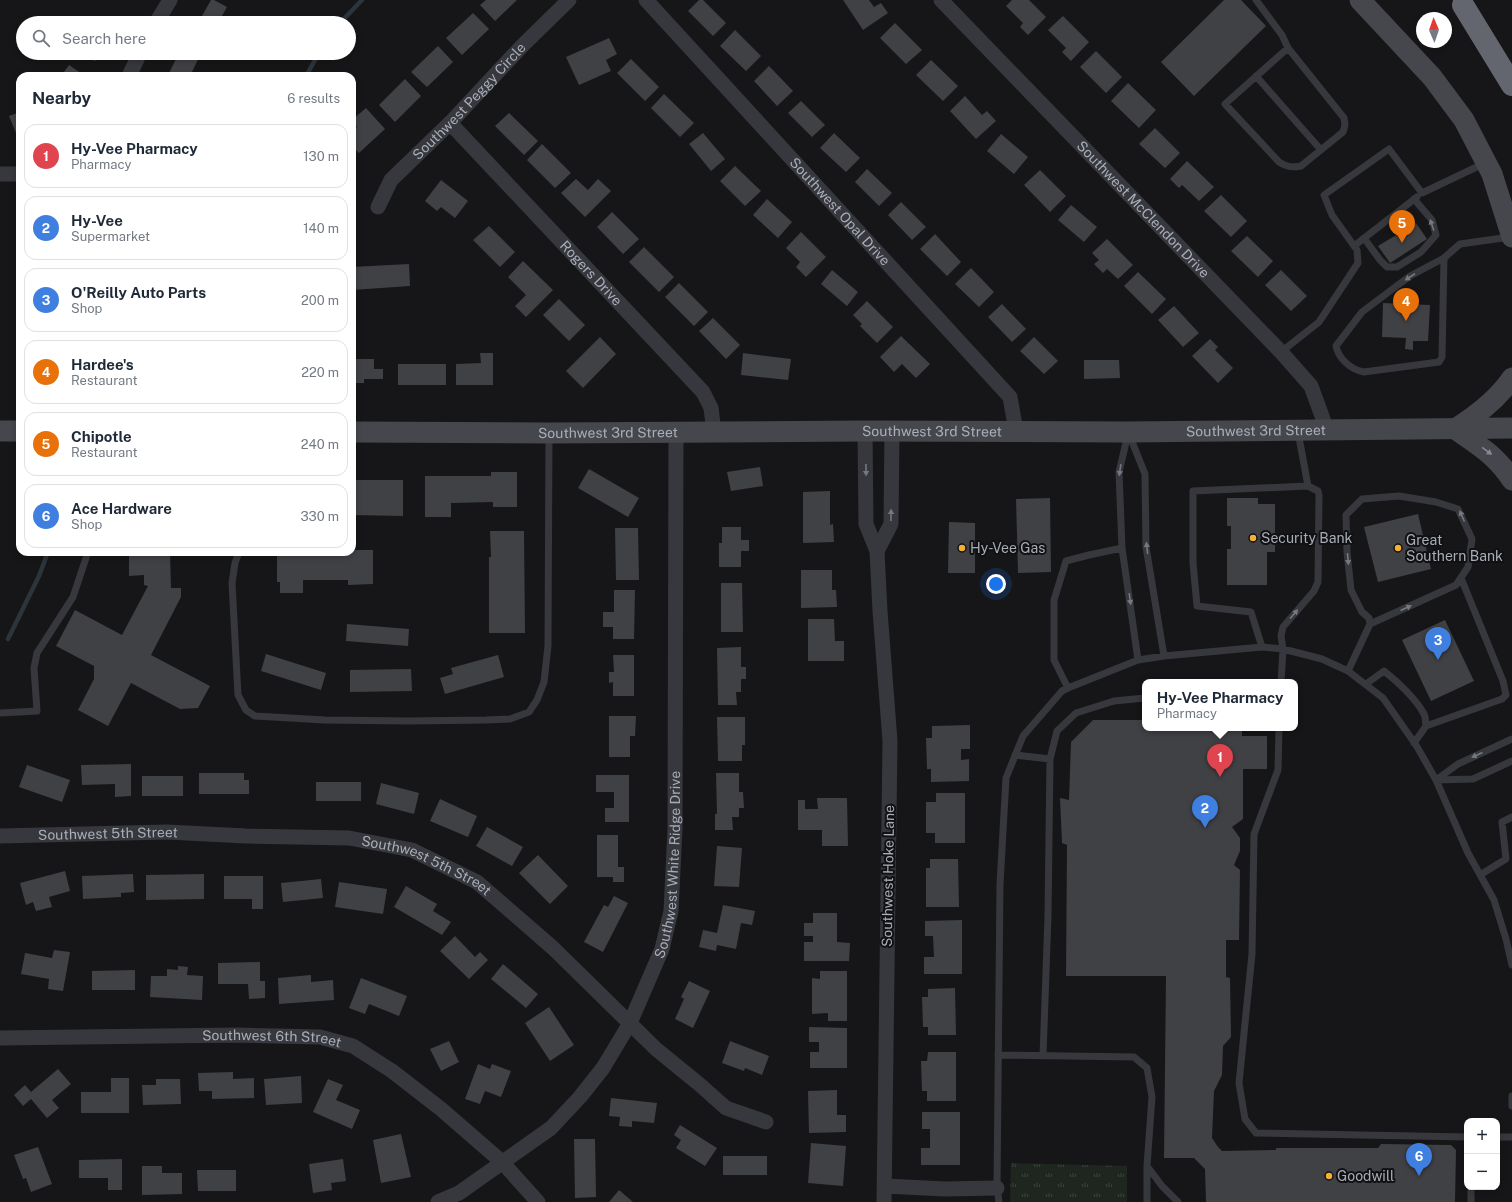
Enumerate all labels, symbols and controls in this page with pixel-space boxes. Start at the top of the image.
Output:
north arrow [1416,12,1452,48]
search box [16,16,356,60]
icon: search [30,27,52,49]
text: Search here [62,30,146,47]
street label: Southwest Peggy Circle [409,39,529,163]
text: Nearby [32,88,91,108]
text: 6 results [287,91,340,106]
street label: Southwest McClendon Drive [1074,138,1213,281]
text: Hy-Vee Pharmacy [71,140,198,157]
text: 1 [43,149,49,164]
text: 130 m [303,149,339,164]
street label: Southwest Opal Drive [787,154,893,269]
text: Pharmacy [71,157,131,172]
pin: 5 [1389,210,1415,243]
text: Hy-Vee [71,212,123,229]
one-way arrow [1429,218,1435,230]
text: 2 [42,221,50,236]
text: 140 m [303,221,339,236]
text: Supermarket [71,229,150,244]
street label: Rogers Drive [557,237,625,309]
one-way arrow [1405,273,1415,281]
text: O'Reilly Auto Parts [71,284,206,301]
pin: 4 [1393,288,1419,321]
text: 3 [42,293,50,308]
text: 200 m [301,293,339,308]
text: Shop [71,301,102,316]
text: Hardee's [71,356,134,373]
text: 4 [42,365,50,380]
text: 220 m [301,365,339,380]
text: Restaurant [71,373,137,388]
street label: Southwest 3rd Street [1186,422,1326,439]
street label: Southwest 3rd Street [862,423,1002,440]
street label: Southwest 3rd Street [538,424,678,441]
text: Chipotle [71,428,132,445]
text: 5 [42,437,50,452]
text: 240 m [301,437,339,452]
text: Restaurant [71,445,137,460]
one-way arrow [1481,447,1492,456]
one-way arrow [863,464,869,477]
one-way arrow [1117,464,1123,476]
text: Ace Hardware [71,500,172,517]
one-way arrow [888,508,894,521]
text: 6 [42,509,50,524]
text: 330 m [300,509,339,524]
one-way arrow [1459,511,1465,522]
text: Shop [71,517,102,532]
place label: Security Bank [1261,530,1353,546]
place label: Great Southern Bank [1406,532,1503,564]
marker: Security Bank [1248,533,1258,543]
place label: Hy-Vee Gas [970,540,1045,556]
one-way arrow [1144,542,1150,554]
marker: Hy-Vee Gas [957,543,967,553]
marker: Great Southern Bank [1393,543,1403,553]
one-way arrow [1344,552,1351,565]
your location [986,574,1006,594]
one-way arrow [1127,593,1133,606]
one-way arrow [1400,605,1411,611]
one-way arrow [1289,609,1298,620]
pin: 3 [1425,627,1451,660]
popup [1142,679,1298,731]
text: Hy-Vee Pharmacy [1157,689,1283,706]
text: Pharmacy [1157,706,1217,721]
pin: 1 [1207,744,1233,777]
one-way arrow [1471,752,1482,758]
street label: Southwest White Ridge Drive [651,771,683,961]
pin: 2 [1192,795,1218,828]
street label: Southwest Hoke Lane [879,805,897,947]
street label: Southwest 5th Street [38,824,178,843]
street label: Southwest 5th Street [360,833,495,899]
street label: Southwest 6th Street [202,1027,343,1050]
map controls [1464,1118,1500,1190]
button: + [1464,1118,1500,1154]
pin: 6 [1406,1143,1432,1176]
button: − [1464,1154,1500,1190]
place label: Goodwill [1337,1168,1394,1184]
marker: Goodwill [1324,1171,1334,1181]

